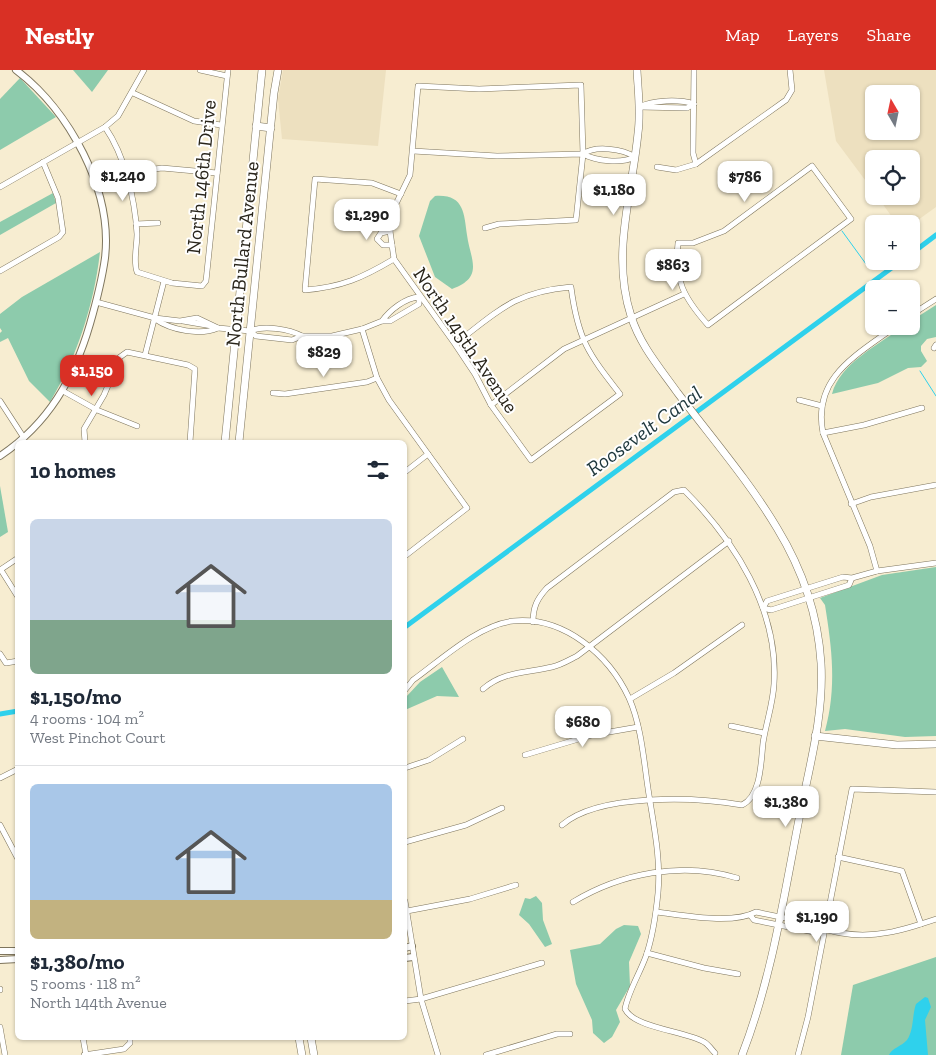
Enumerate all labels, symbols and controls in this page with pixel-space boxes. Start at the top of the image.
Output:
text: Nestly [25,21,94,50]
text: Map [725,24,760,46]
text: Layers [788,24,839,46]
text: Share [867,24,911,46]
north arrow [865,85,920,140]
map controls [865,85,920,335]
street label: North 146th Drive [181,99,221,255]
button: locate [865,150,920,205]
pin: $1,240 [82,160,164,202]
street label: North Bullard Avenue [220,160,264,348]
pin: $786 [715,160,775,203]
text: $1,240 [101,166,145,185]
text: $786 [729,167,761,186]
pin: $1,180 [573,174,655,216]
text: $1,180 [593,180,635,199]
pin: $1,290 [326,198,408,241]
text: $1,290 [345,205,389,224]
button: + [865,215,920,270]
pin: $863 [643,248,703,291]
text: $863 [656,255,690,274]
street label: North 145th Avenue [408,263,524,417]
button: − [865,280,920,335]
pin: $829 [294,336,354,378]
text: $829 [307,342,341,361]
pin: $1,150 [51,354,133,397]
text: $1,150 [71,361,113,380]
water label: Roosevelt Canal [581,380,706,481]
icon: filters [364,456,392,484]
text: 10 homes [30,458,116,483]
icon: home [166,551,256,641]
text: $1,150/mo [30,684,121,709]
pin: $680 [553,706,613,748]
text: 4 rooms · 104 m² [30,709,144,728]
text: $680 [566,712,600,731]
text: West Pinchot Court [30,728,165,747]
pin: $1,380 [745,786,827,828]
text: $1,380 [764,792,808,811]
icon: home [166,817,256,907]
pin: $1,190 [776,900,858,943]
text: $1,190 [796,907,838,926]
text: $1,380/mo [30,949,125,974]
text: 5 rooms · 118 m² [30,974,140,993]
text: North 144th Avenue [30,993,167,1012]

